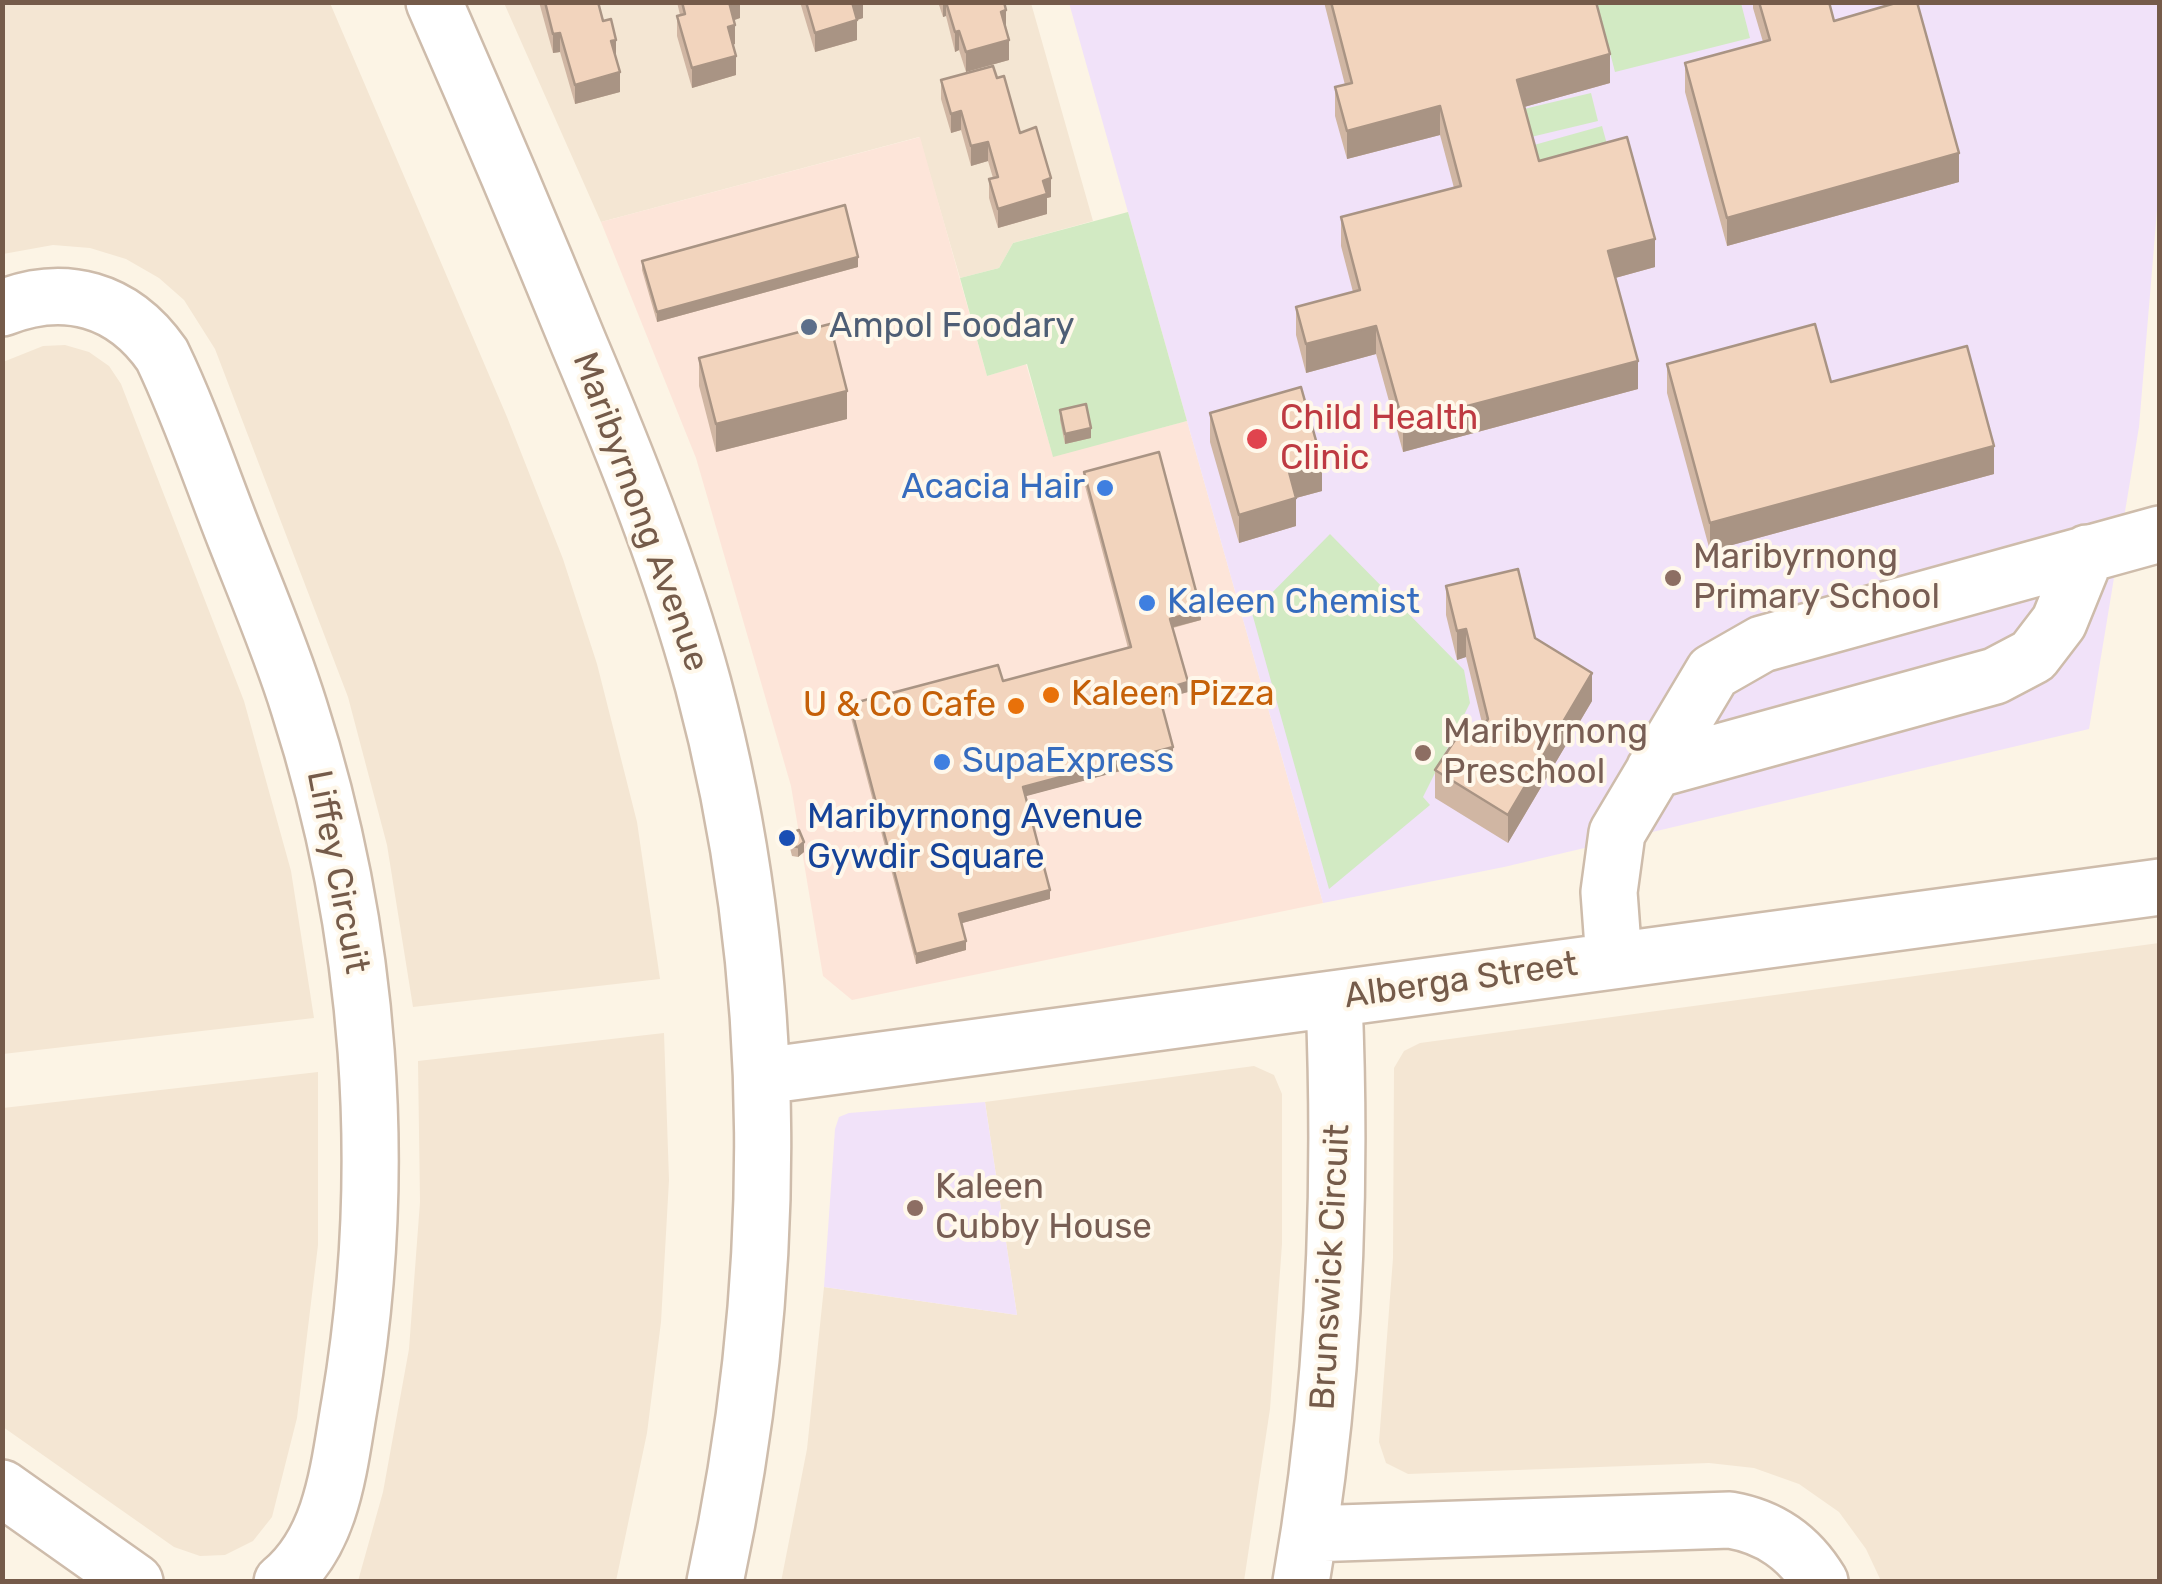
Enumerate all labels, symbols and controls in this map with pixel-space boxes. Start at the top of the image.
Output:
place label: Ampol Foodary [829,306,1075,348]
marker: Ampol Foodary [798,316,820,338]
street label: Maribyrnong Avenue [563,347,717,677]
place label: Child Health Clinic [1280,398,1478,480]
marker: Child Health Clinic [1244,426,1270,452]
place label: Acacia Hair [901,467,1085,509]
marker: Acacia Hair [1094,477,1116,499]
place label: Maribyrnong Primary School [1693,537,1940,619]
marker: Maribyrnong Primary School [1662,567,1684,589]
place label: Kaleen Chemist [1167,582,1420,624]
marker: Kaleen Chemist [1136,592,1158,614]
place label: Kaleen Pizza [1071,674,1274,716]
marker: Kaleen Pizza [1040,684,1062,706]
place label: U & Co Cafe [803,685,996,727]
marker: U & Co Cafe [1005,695,1027,717]
place label: Maribyrnong Preschool [1443,712,1648,794]
place label: SupaExpress [962,741,1174,783]
marker: Maribyrnong Preschool [1412,742,1434,764]
marker: SupaExpress [931,751,953,773]
street label: Liffey Circuit [297,767,377,977]
place label: Maribyrnong Avenue Gywdir Square [807,797,1143,879]
marker: Maribyrnong Avenue Gywdir Square [776,827,798,849]
street label: Alberga Street [1342,944,1580,1018]
street label: Brunswick Circuit [1303,1123,1359,1411]
place label: Kaleen Cubby House [935,1167,1152,1249]
marker: Kaleen Cubby House [904,1197,926,1219]

